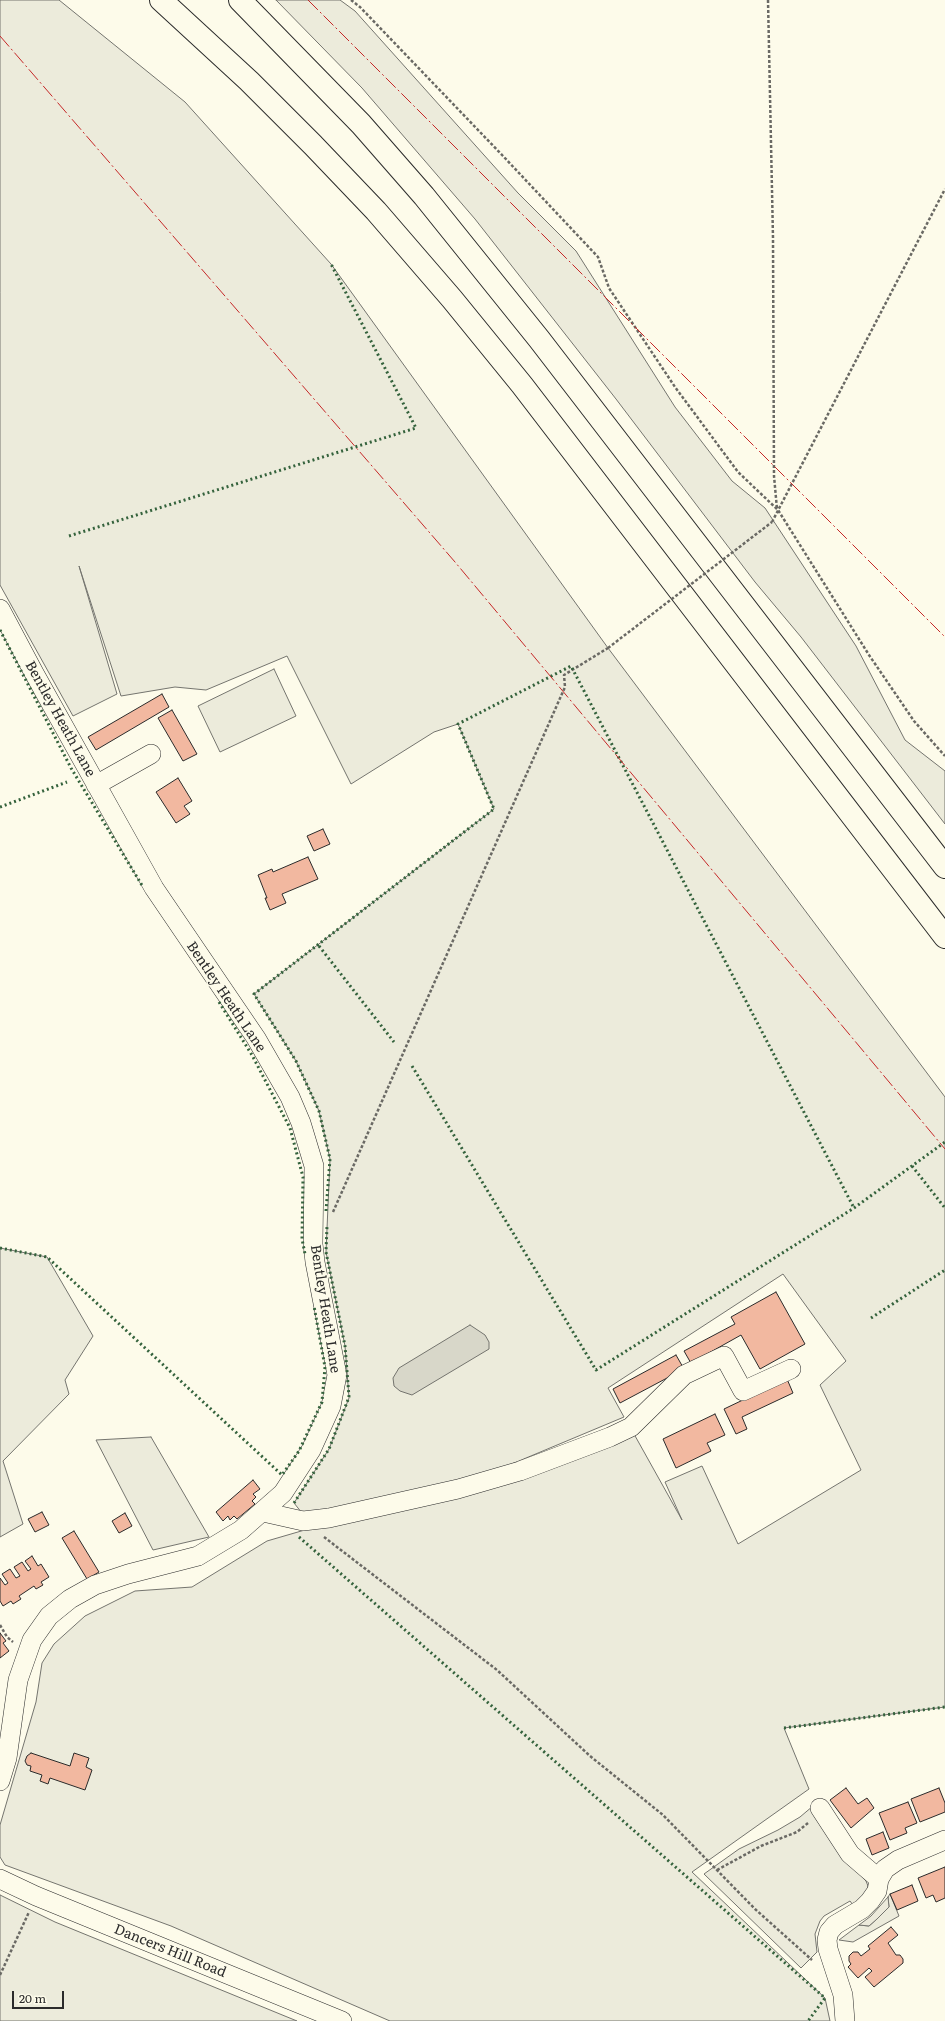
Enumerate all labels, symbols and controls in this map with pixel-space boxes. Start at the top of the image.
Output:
street label: Bentley Heath Lane [21,658,99,780]
street label: Bentley Heath Lane [183,938,269,1056]
street label: Bentley Heath Lane [307,1244,343,1374]
street label: Dancers Hill Road [111,1921,229,1981]
scale bar [14,1983,66,2009]
text: 20 m [19,1989,46,2007]

